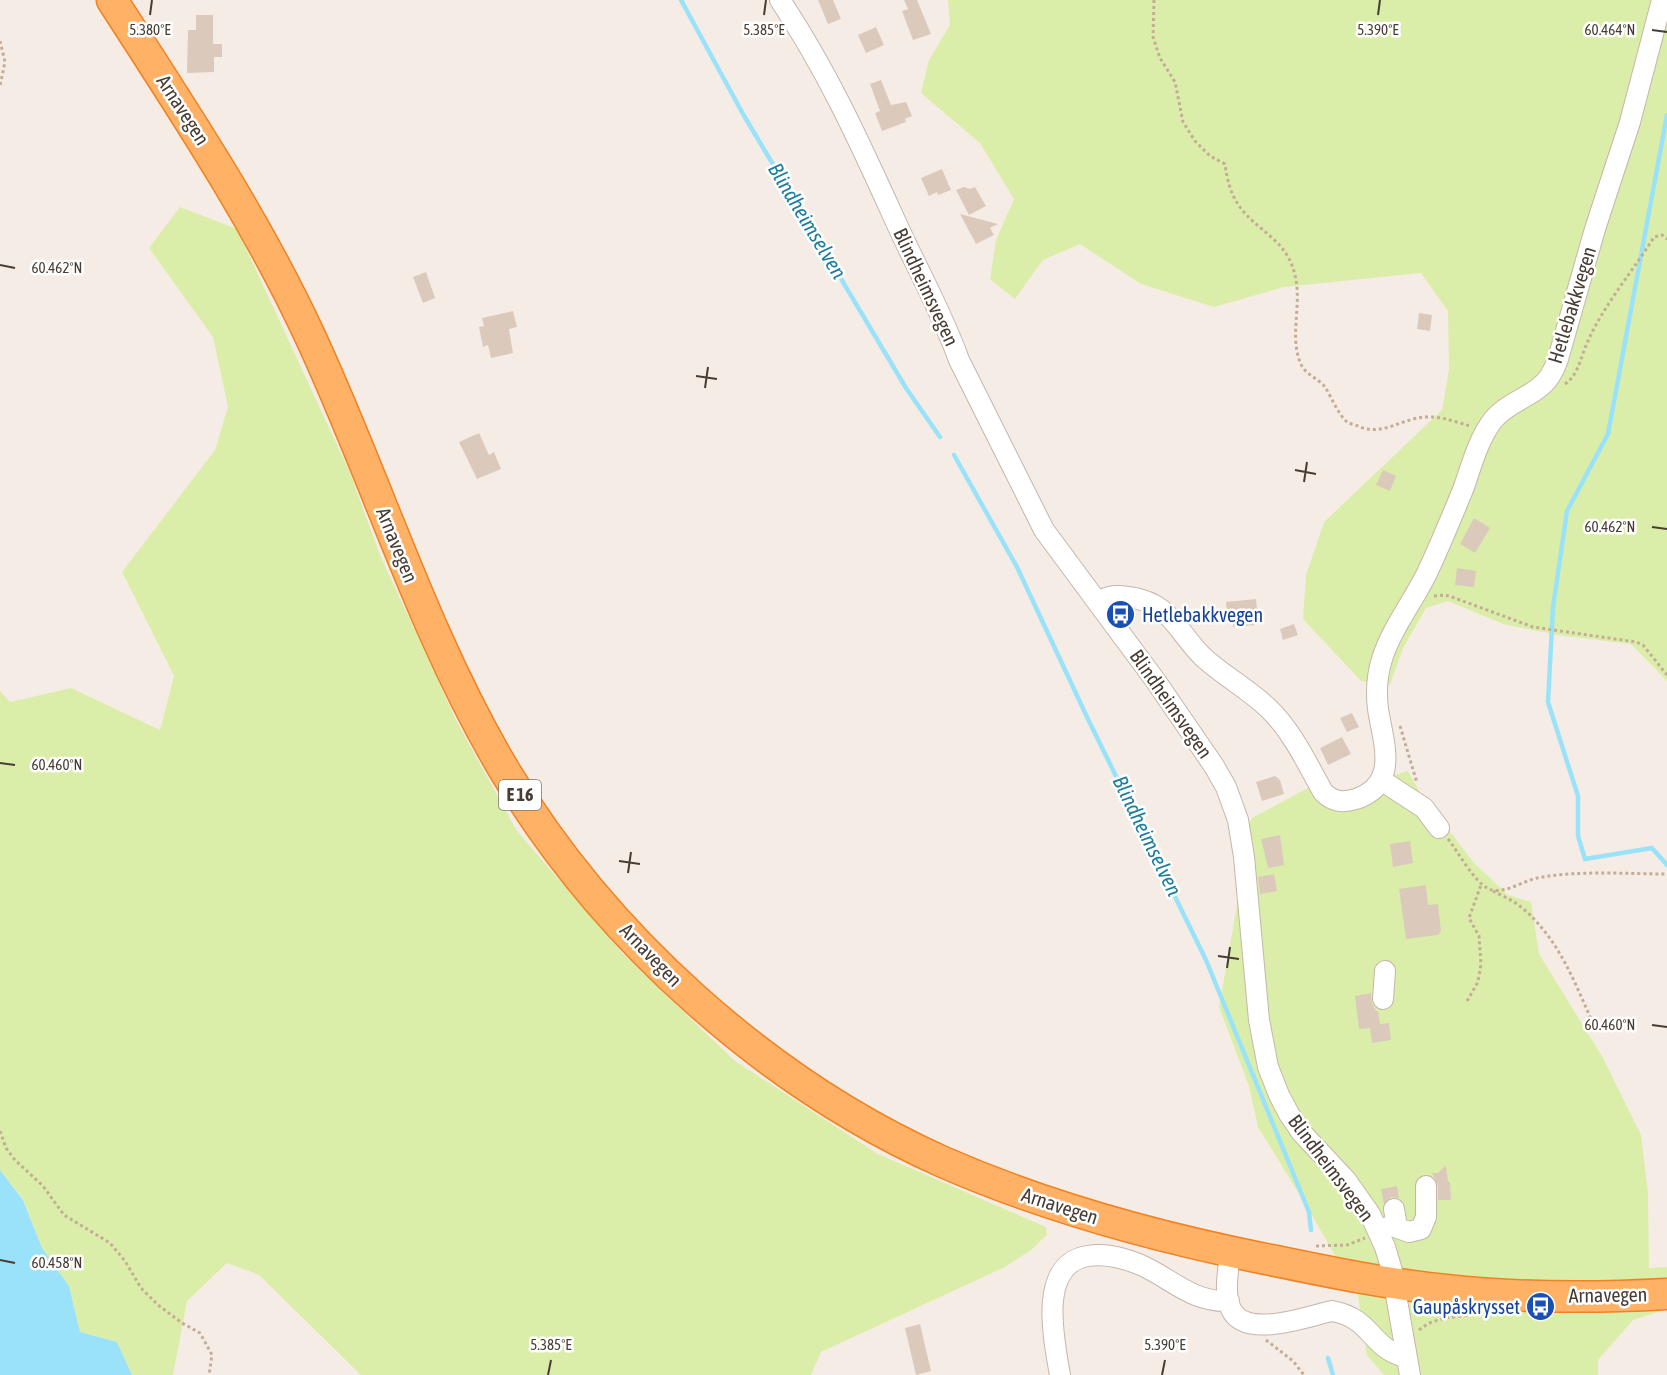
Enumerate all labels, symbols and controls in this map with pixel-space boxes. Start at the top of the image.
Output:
text: 5.380°E [129,21,171,38]
text: 5.385°E [743,21,785,38]
text: 5.390°E [1357,21,1399,38]
text: 60.464°N [1585,21,1635,38]
street label: Arnavegen [152,70,215,149]
water label: Blindheimselven [764,158,852,283]
street label: Blindheimsvegen [889,224,964,349]
street label: Hetlebakkvegen [1543,244,1600,366]
text: 60.462°N [32,259,82,276]
street label: Arnavegen [372,504,423,586]
text: 60.462°N [1585,518,1635,535]
bus stop icon: Hetlebakkvegen [1105,599,1137,631]
place label: Hetlebakkvegen [1142,603,1263,626]
street label: Blindheimsvegen [1125,645,1217,763]
text: 60.460°N [32,756,82,773]
water label: Blindheimselven [1108,772,1187,900]
road number: E 16 [499,780,541,810]
street label: Arnavegen [616,918,687,991]
text: 60.460°N [1585,1016,1635,1033]
street label: Blindheimsvegen [1284,1110,1379,1226]
street label: Arnavegen [1019,1182,1101,1229]
text: 60.458°N [32,1254,82,1271]
street label: Arnavegen [1568,1282,1648,1307]
bus stop icon: Gaupåskrysset [1525,1291,1557,1323]
place label: Gaupåskrysset [1413,1295,1520,1318]
text: 5.385°E [530,1336,572,1353]
text: 5.390°E [1144,1336,1186,1353]

